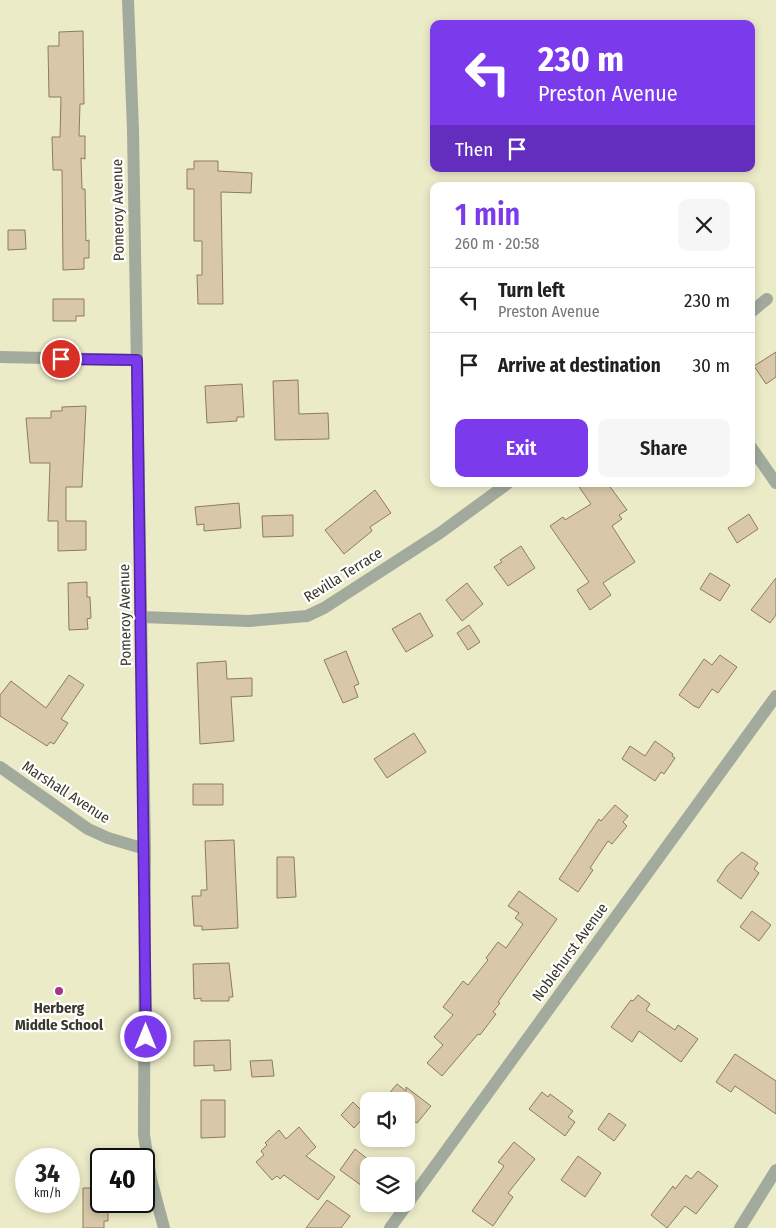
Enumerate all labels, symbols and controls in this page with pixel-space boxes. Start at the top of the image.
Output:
text: 230 m [538,38,624,80]
icon: left [455,40,520,105]
text: Preston Avenue [538,80,678,107]
icon: arrive [503,135,531,163]
text: Then [455,138,493,161]
street label: Pomeroy Avenue [108,159,128,261]
text: 1 min [455,197,520,233]
button: close [678,199,730,251]
text: 260 m · 20:58 [455,234,540,253]
text: Turn left [498,279,565,302]
icon: left [455,286,483,314]
text: 230 m [684,289,730,312]
text: Preston Avenue [498,302,600,321]
pin [40,338,82,380]
icon: arrive [47,345,75,373]
icon: arrive [455,351,483,379]
text: Arrive at destination [498,354,661,377]
text: 30 m [692,354,730,377]
button: Exit [455,419,588,477]
button: Share [598,419,730,477]
street label: Revilla Terrace [301,544,385,606]
street label: Pomeroy Avenue [115,564,135,666]
street label: Marshall Avenue [19,757,113,827]
street label: Noblehurst Avenue [528,899,612,1005]
marker: Herberg Middle School [53,985,65,997]
place label: Herberg Middle School [15,999,104,1034]
position arrow [119,1010,171,1062]
map controls [360,1092,415,1212]
button: sound [360,1092,415,1147]
speed limit sign: 40 [90,1148,155,1213]
button: layers [360,1157,415,1212]
text: 34 [35,1159,60,1189]
text: km/h [34,1186,61,1200]

